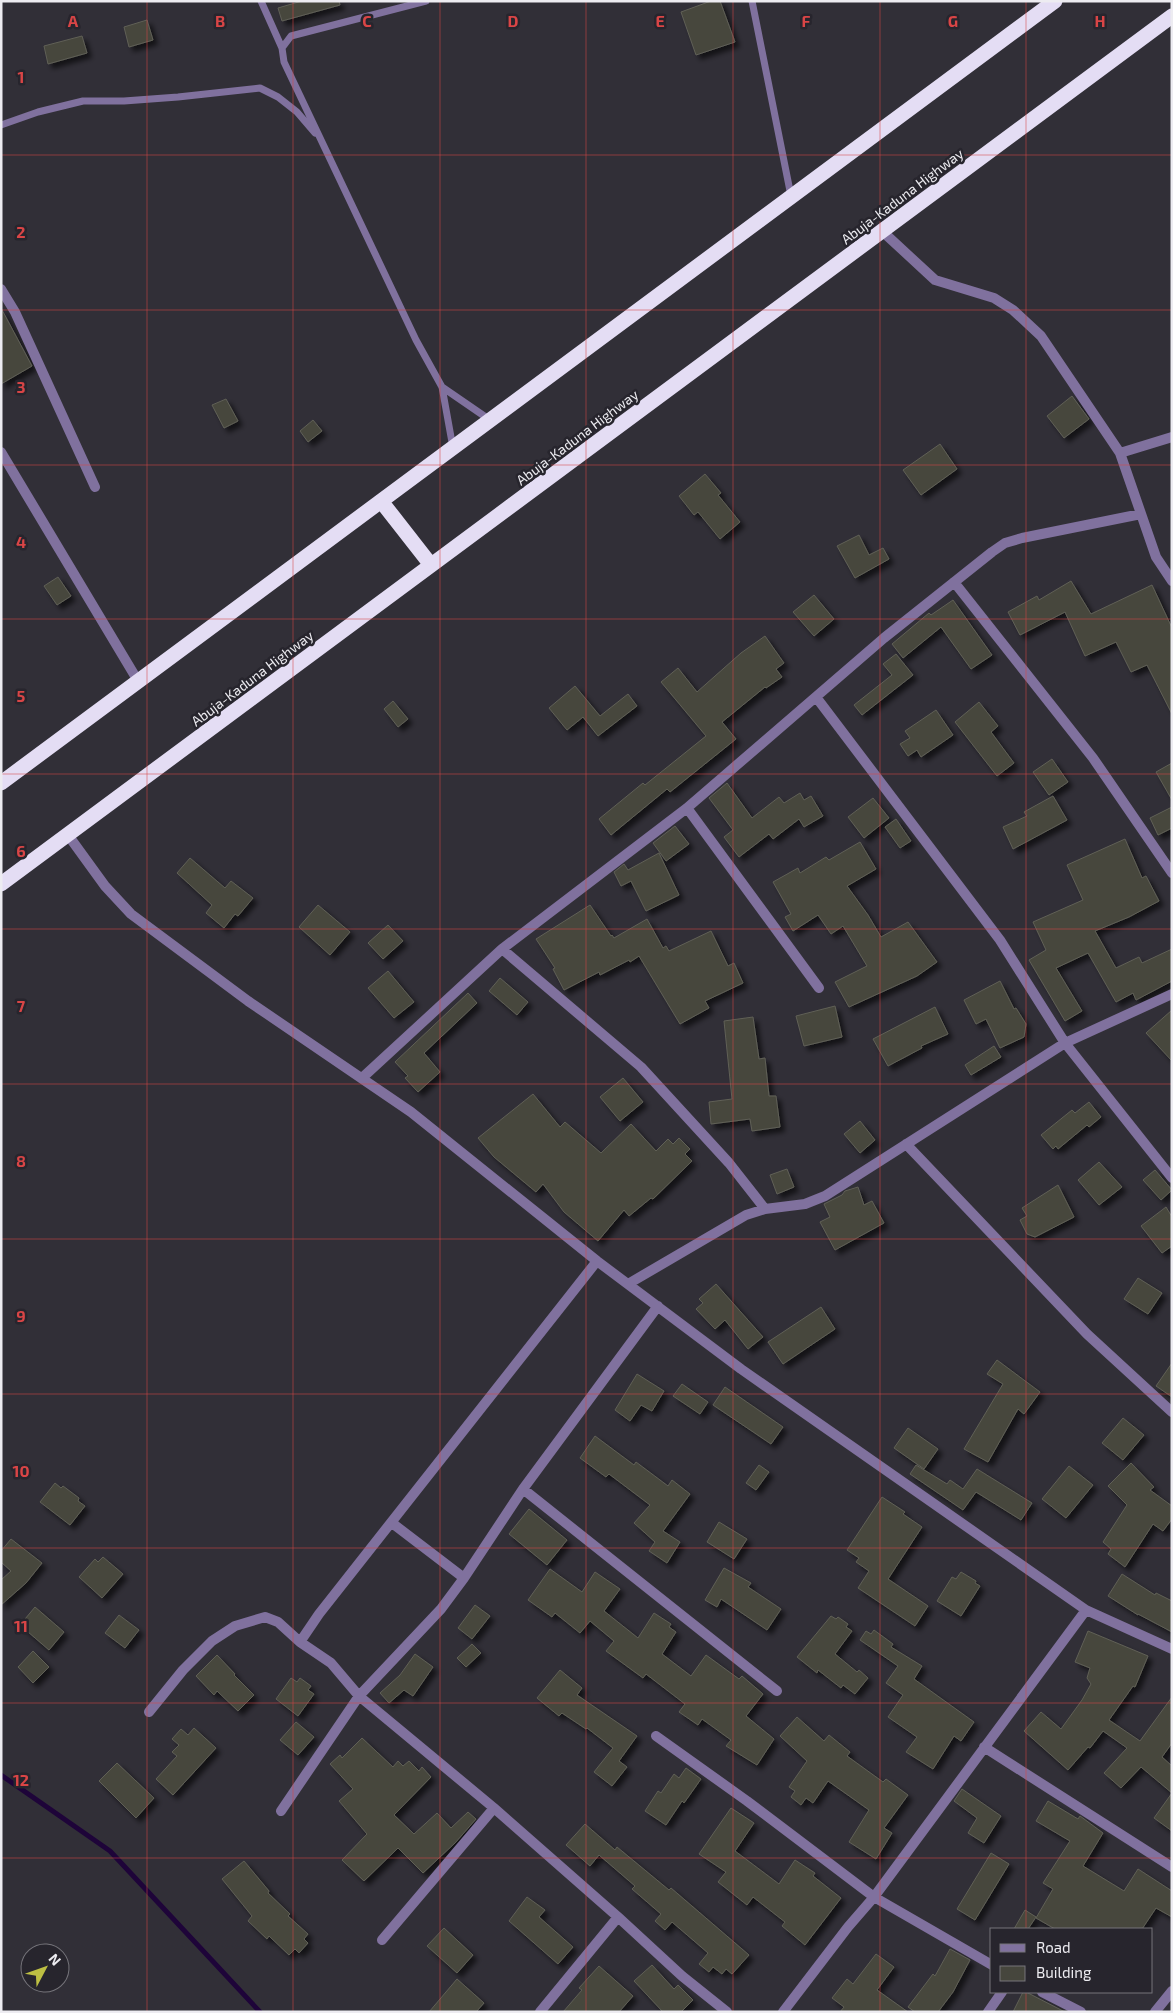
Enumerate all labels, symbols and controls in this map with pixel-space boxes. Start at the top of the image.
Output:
text: A [68,11,79,30]
text: B [215,11,225,30]
text: C [362,11,372,30]
text: D [508,11,519,30]
text: E [655,11,665,30]
text: F [802,11,811,30]
text: G [948,11,958,30]
text: H [1094,11,1106,30]
text: 1 [18,67,24,86]
street label: Abuja-Kaduna Highway [838,144,967,247]
text: 2 [16,222,26,241]
text: 3 [16,377,26,396]
street label: Abuja-Kaduna Highway [513,385,642,488]
text: 4 [16,532,26,551]
street label: Abuja-Kaduna Highway [188,626,317,729]
text: 5 [17,686,26,705]
text: 6 [16,841,26,860]
text: 7 [17,996,26,1015]
text: 8 [16,1151,26,1170]
text: 9 [16,1306,26,1325]
text: 10 [12,1461,30,1480]
text: 11 [14,1616,28,1635]
text: 12 [13,1770,29,1789]
legend [990,1928,1153,1993]
text: Road [1036,1938,1071,1956]
north arrow [20,1943,70,1993]
text: N [45,1950,65,1969]
text: Building [1036,1963,1092,1981]

